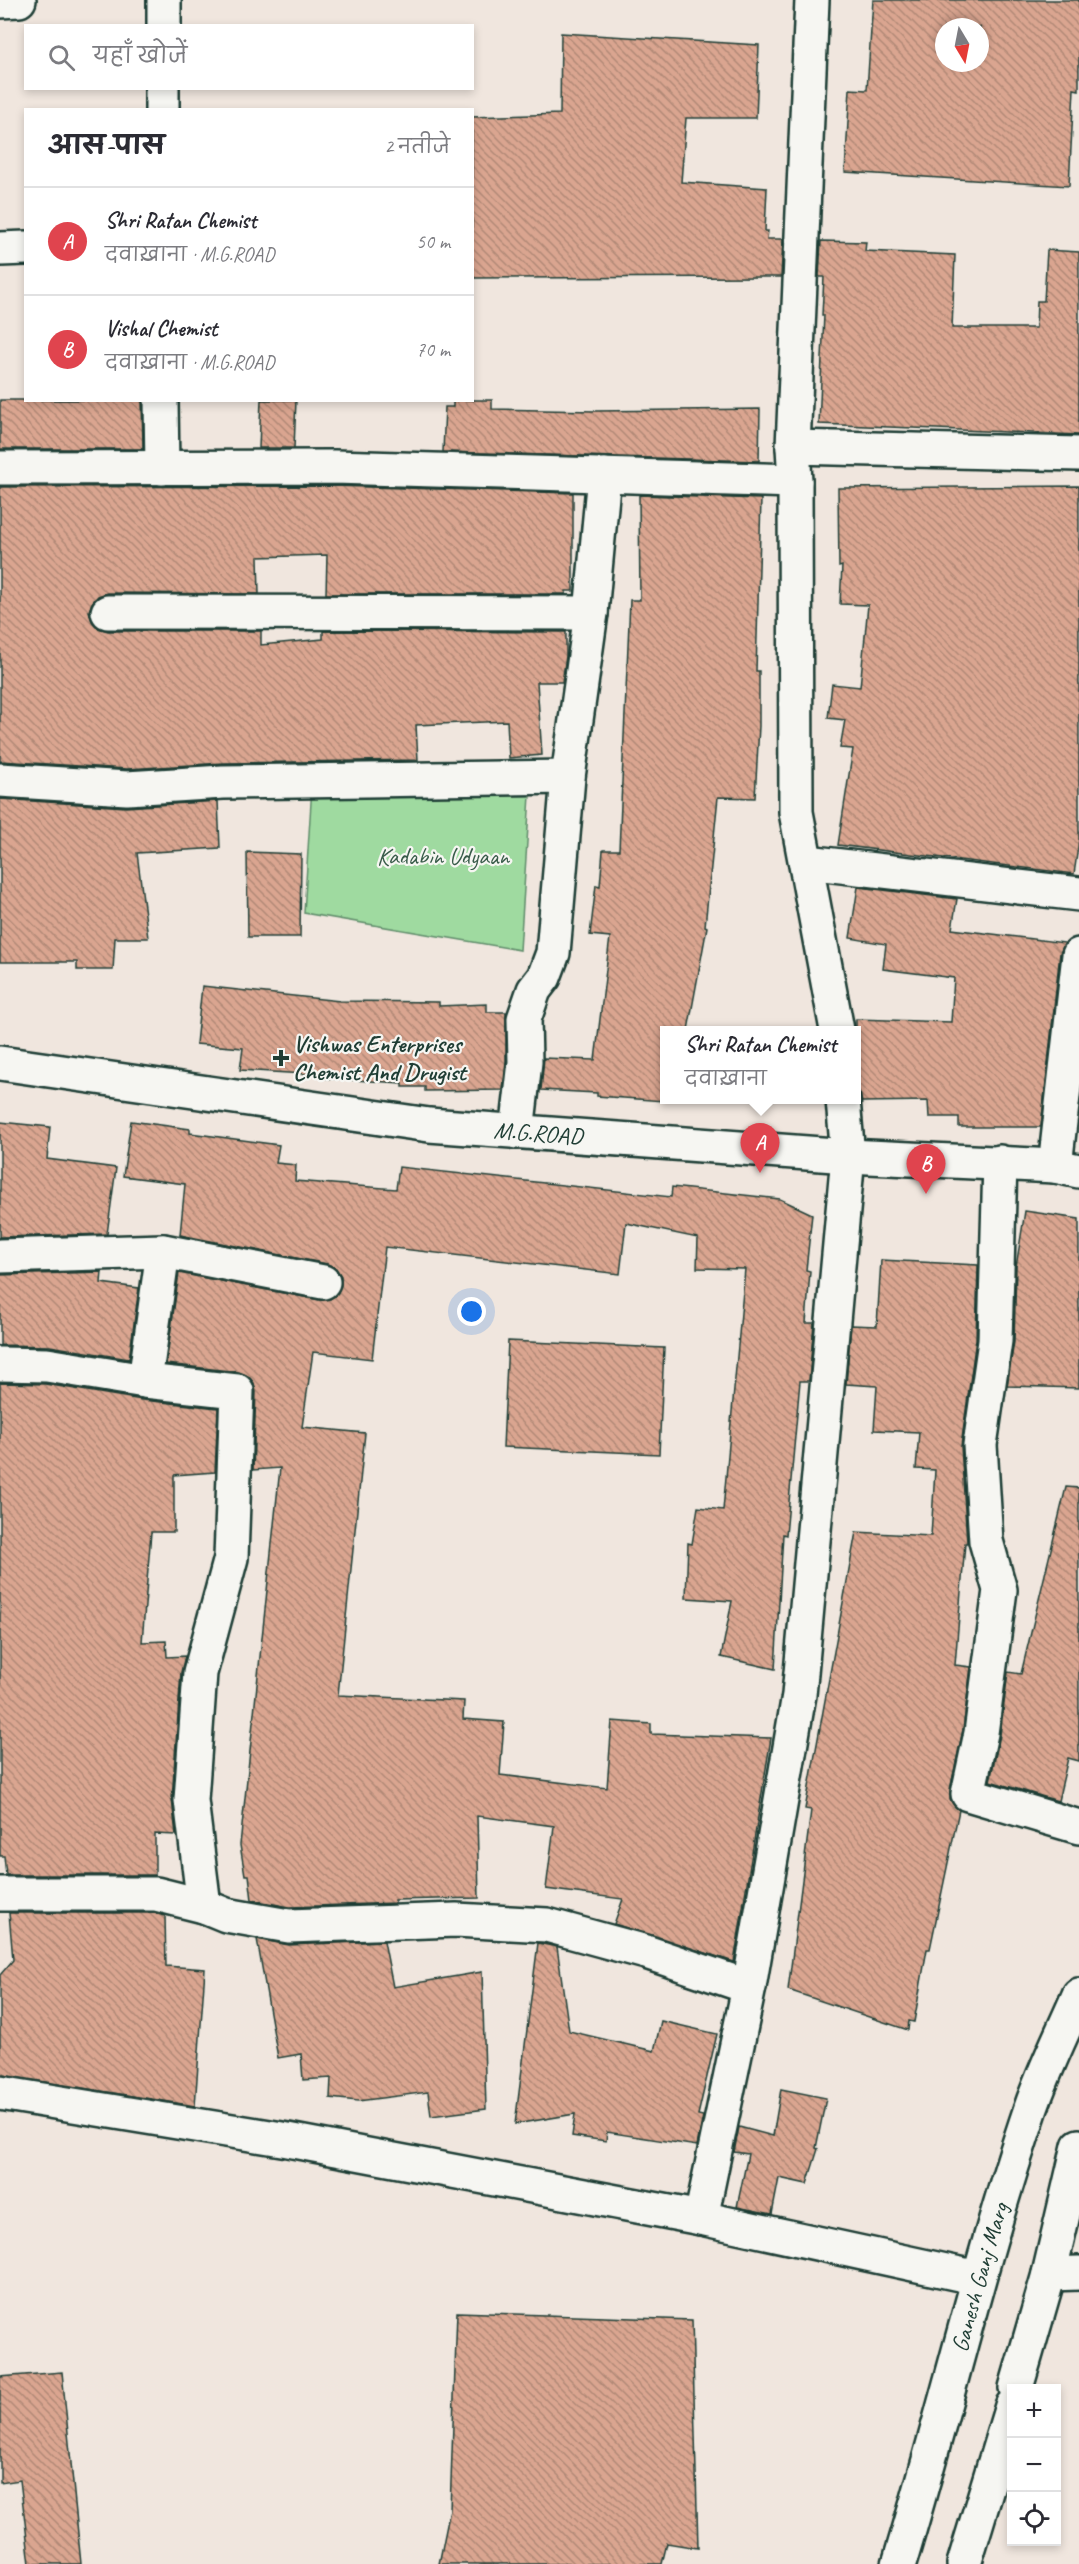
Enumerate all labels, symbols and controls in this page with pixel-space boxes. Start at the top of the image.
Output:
north arrow [935,18,989,72]
search box [24,24,474,90]
icon: search [45,41,78,74]
text: यहाँ खोजें [93,42,187,70]
text: आस-पास [48,129,165,162]
text: 2 नतीजे [384,134,450,159]
text: Shri Ratan Chemist [105,207,256,235]
text: A [62,229,73,254]
text: 50 m [416,229,450,254]
text: दवाख़ाना · M.G.ROAD [105,242,274,267]
text: Vishal Chemist [105,315,217,343]
text: B [62,337,73,362]
text: 70 m [416,337,450,362]
text: दवाख़ाना · M.G.ROAD [105,350,274,375]
park label: Kadabin Udyaan [377,841,510,871]
popup [660,1026,861,1104]
place label: Vishwas Enterprises Chemist And Drugist [293,1029,469,1087]
text: Shri Ratan Chemist [685,1031,836,1059]
marker: Vishwas Enterprises Chemist And Drugist [274,1051,288,1065]
text: दवाख़ाना [685,1066,767,1091]
street label: M.G.ROAD [493,1115,586,1151]
pin: A [740,1124,780,1173]
pin: B [906,1144,946,1194]
your location [457,1297,486,1326]
street label: Ganesh Ganj Marg [944,2197,1015,2355]
map controls [1007,2384,1061,2546]
button: + [1007,2384,1061,2438]
button: − [1007,2438,1061,2492]
button: locate [1007,2492,1061,2546]

